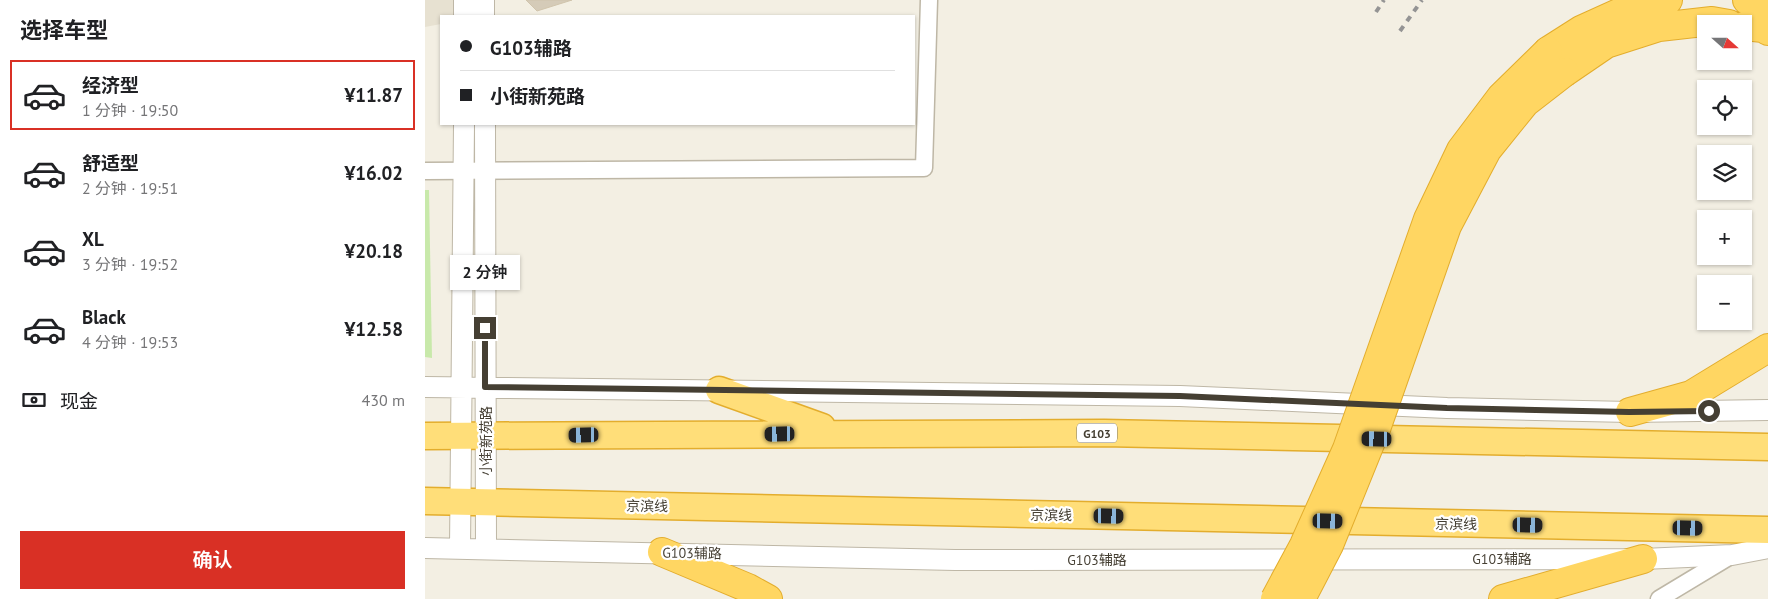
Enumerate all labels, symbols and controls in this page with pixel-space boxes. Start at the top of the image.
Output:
north arrow [1697,15,1753,70]
map controls [1697,15,1752,330]
text: 选择车型 [20,16,108,44]
text: G103辅路 [490,36,572,60]
icon: car [22,73,67,118]
text: 经济型 [82,73,139,97]
button: locate [1697,80,1752,135]
text: ¥11.87 [344,83,403,107]
text: 小街新苑路 [490,84,585,108]
text: 1 分钟 · 19:50 [82,100,178,120]
button: layers [1697,145,1752,200]
icon: car [22,151,67,196]
text: 舒适型 [82,151,139,175]
text: ¥16.02 [344,161,403,185]
text: 2 分钟 · 19:51 [82,178,178,198]
button: + [1697,210,1752,265]
text: XL [82,227,104,251]
icon: car [22,229,67,274]
text: ¥20.18 [344,239,403,263]
text: 3 分钟 · 19:52 [82,254,178,274]
callout: 2 分钟 [450,255,520,290]
text: 2 分钟 [462,262,508,282]
button: − [1697,275,1752,330]
text: Black [82,305,126,329]
icon: car [22,307,67,352]
text: ¥12.58 [344,317,403,341]
route end [474,317,496,339]
text: 4 分钟 · 19:53 [82,332,178,352]
icon: cash [20,386,48,414]
text: 现金 [60,389,98,413]
text: 430 m [362,390,405,410]
route start [1698,400,1720,422]
street label: 小街新苑路 [477,406,495,476]
road number: G103 [1077,423,1117,442]
car [764,426,795,442]
car [568,427,599,443]
car [1361,431,1392,447]
street label: 京滨线 [626,497,668,515]
street label: 京滨线 [1030,506,1072,524]
car [1093,508,1124,524]
car [1312,513,1343,529]
street label: 京滨线 [1435,515,1477,533]
car [1512,517,1543,533]
car [1672,520,1703,536]
button: 确认 [20,531,405,589]
street label: G103辅路 [662,543,722,563]
street label: G103辅路 [1472,550,1532,568]
street label: G103辅路 [1067,551,1127,569]

